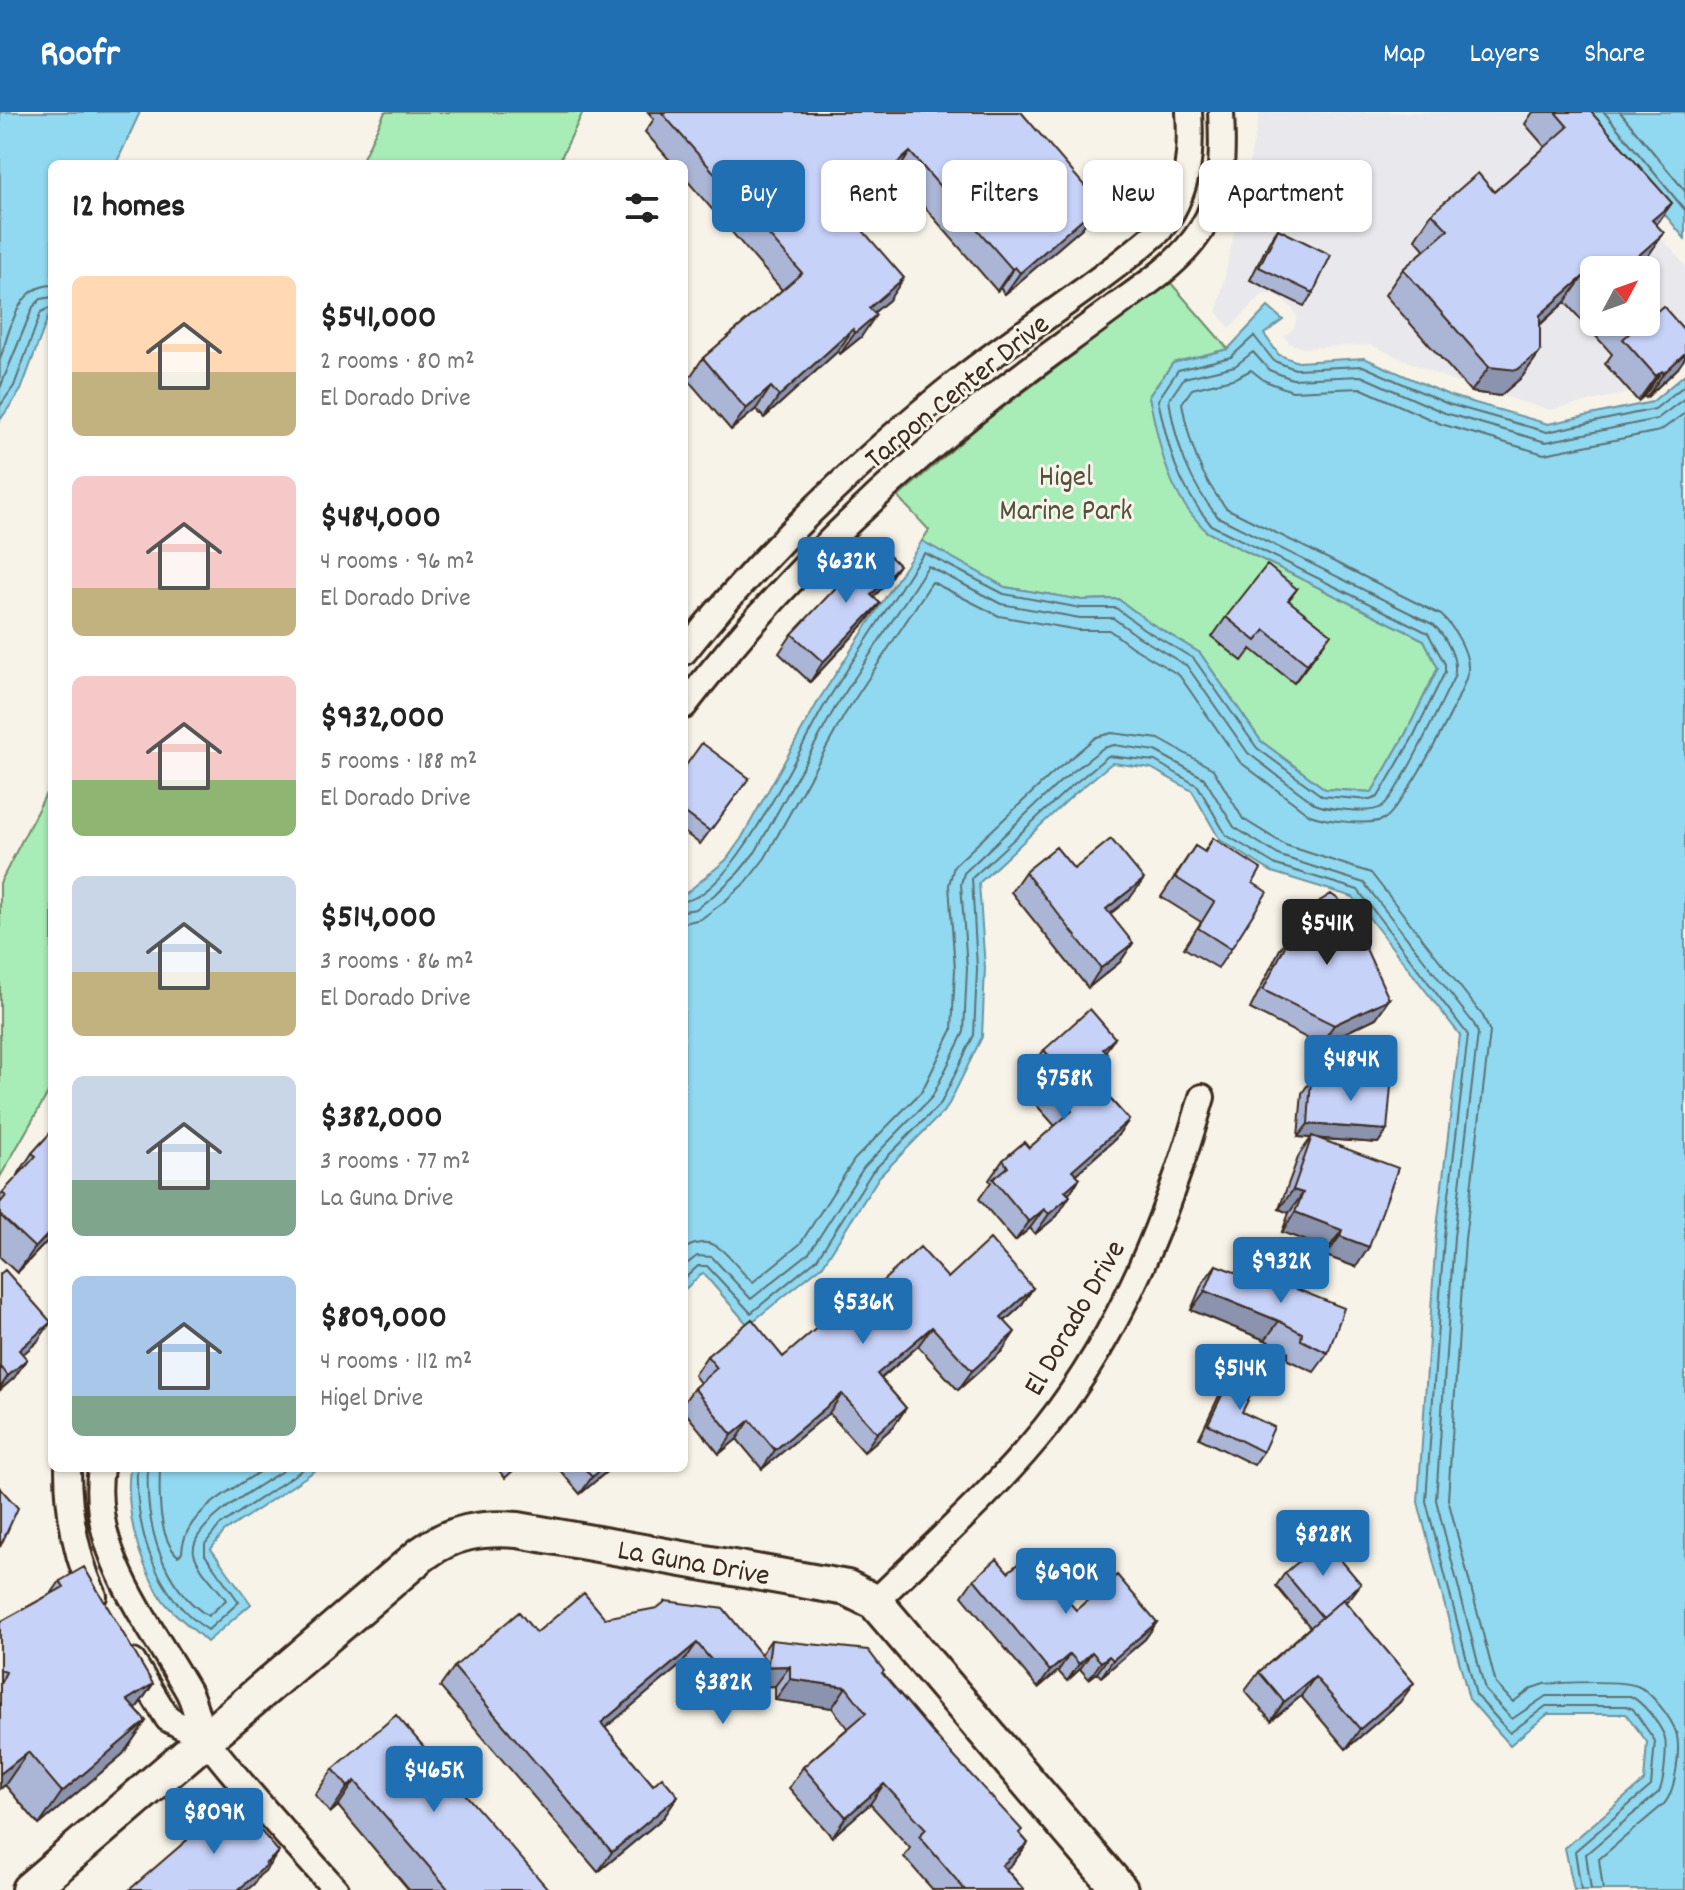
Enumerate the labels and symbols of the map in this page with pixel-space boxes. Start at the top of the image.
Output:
north arrow [1580,256,1660,336]
street label: Tarpon Center Drive [857,305,1061,482]
park label: Higel Marine Park [999,458,1133,535]
pin: $632K [790,537,902,605]
pin: $541K [1271,899,1383,967]
pin: $484K [1295,1035,1407,1103]
pin: $758K [1008,1054,1120,1122]
street label: El Dorado Drive [1015,1233,1139,1405]
pin: $932K [1225,1237,1337,1305]
pin: $536K [807,1278,919,1346]
pin: $514K [1184,1344,1296,1412]
pin: $828K [1267,1510,1379,1578]
street label: La Guna Drive [614,1531,773,1600]
pin: $690K [1010,1548,1122,1616]
pin: $382K [667,1658,779,1726]
pin: $465K [378,1746,490,1814]
pin: $809K [158,1788,270,1856]

